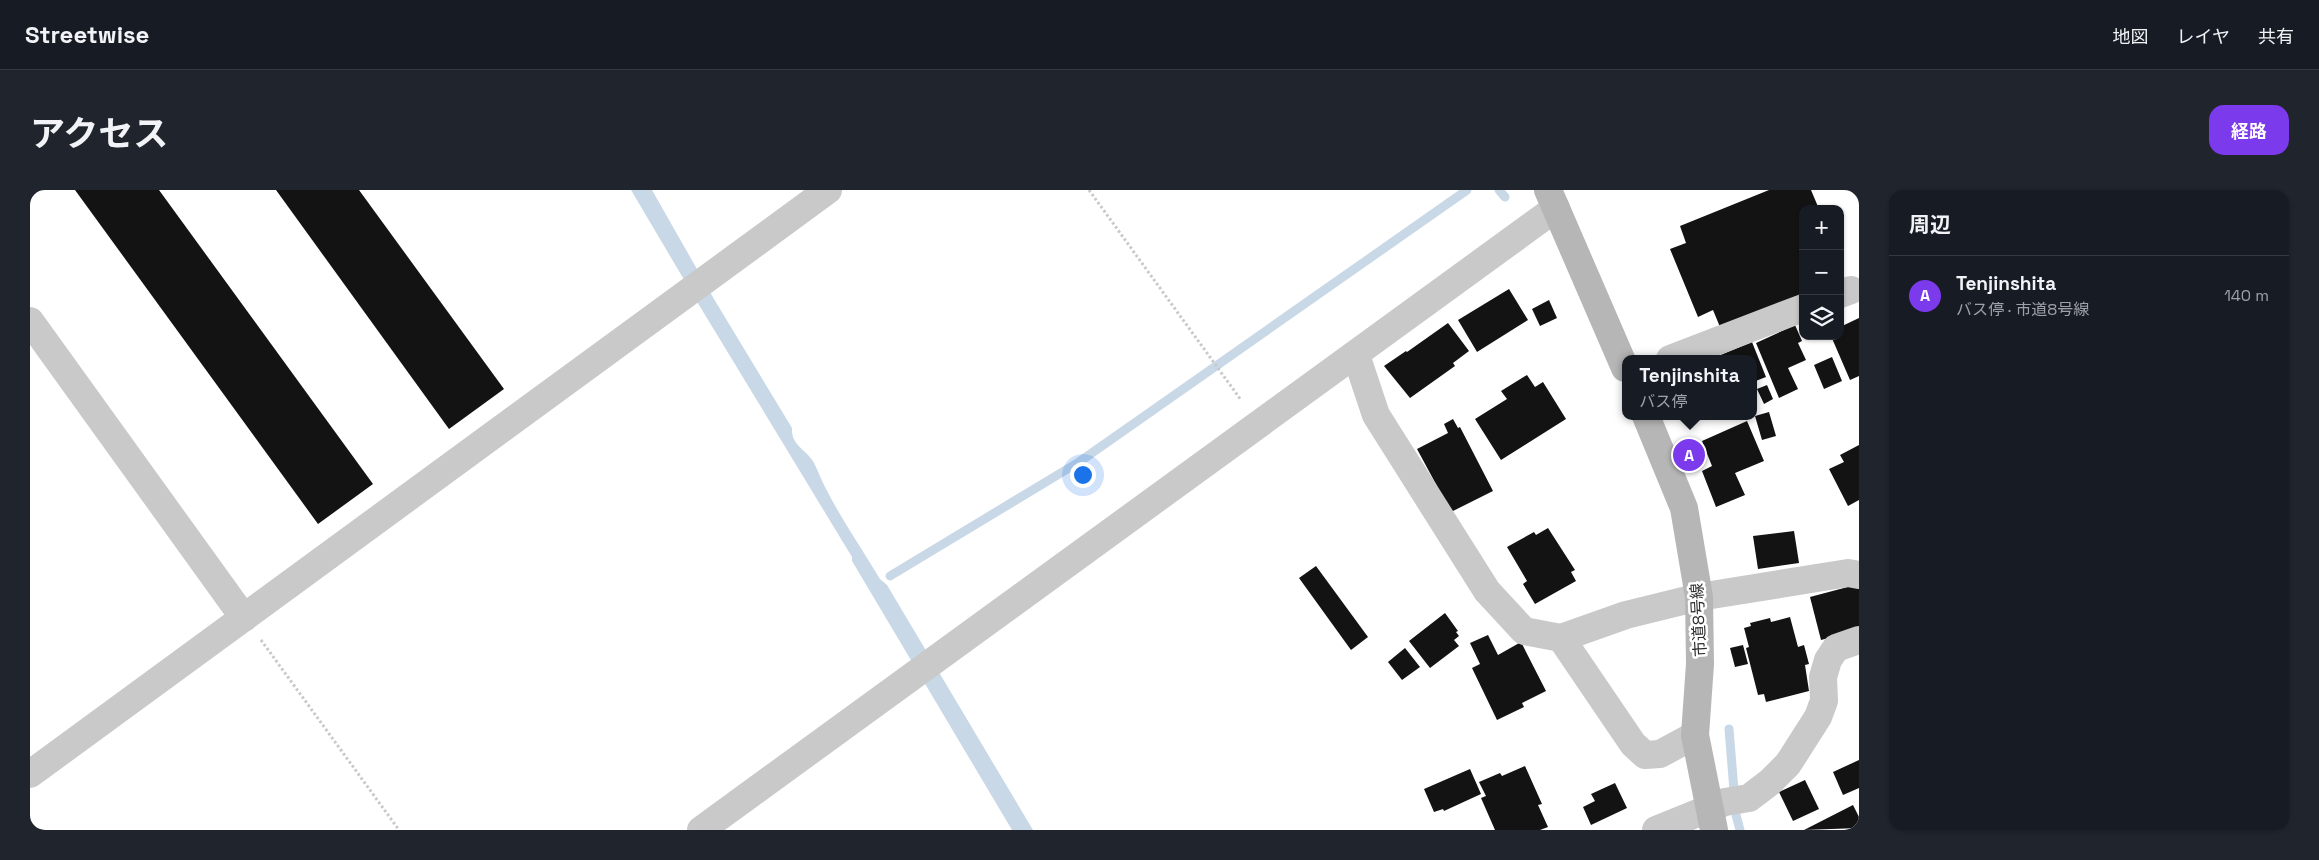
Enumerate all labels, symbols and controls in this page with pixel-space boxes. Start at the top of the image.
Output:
text: Streetwise [25,19,149,50]
text: 地図 [2113,25,2149,48]
text: レイヤ [2177,25,2230,48]
text: 共有 [2258,25,2294,48]
button: 経路 [2209,105,2289,155]
text: アクセス [30,112,168,156]
map controls [1799,205,1844,340]
button: + [1799,205,1844,250]
text: 周辺 [1909,211,1951,238]
button: − [1799,250,1844,295]
text: Tenjinshita [1956,271,2056,296]
text: A [1920,285,1930,306]
text: 140 m [2224,285,2269,306]
button: layers [1799,295,1844,340]
text: バス停 · 市道8号線 [1956,299,2089,320]
popup [1622,355,1757,420]
text: Tenjinshita [1639,363,1740,388]
text: バス停 [1639,391,1687,412]
pin: A [1673,436,1705,474]
your location [1070,462,1096,488]
street label: 市道8号線 [1686,582,1711,657]

